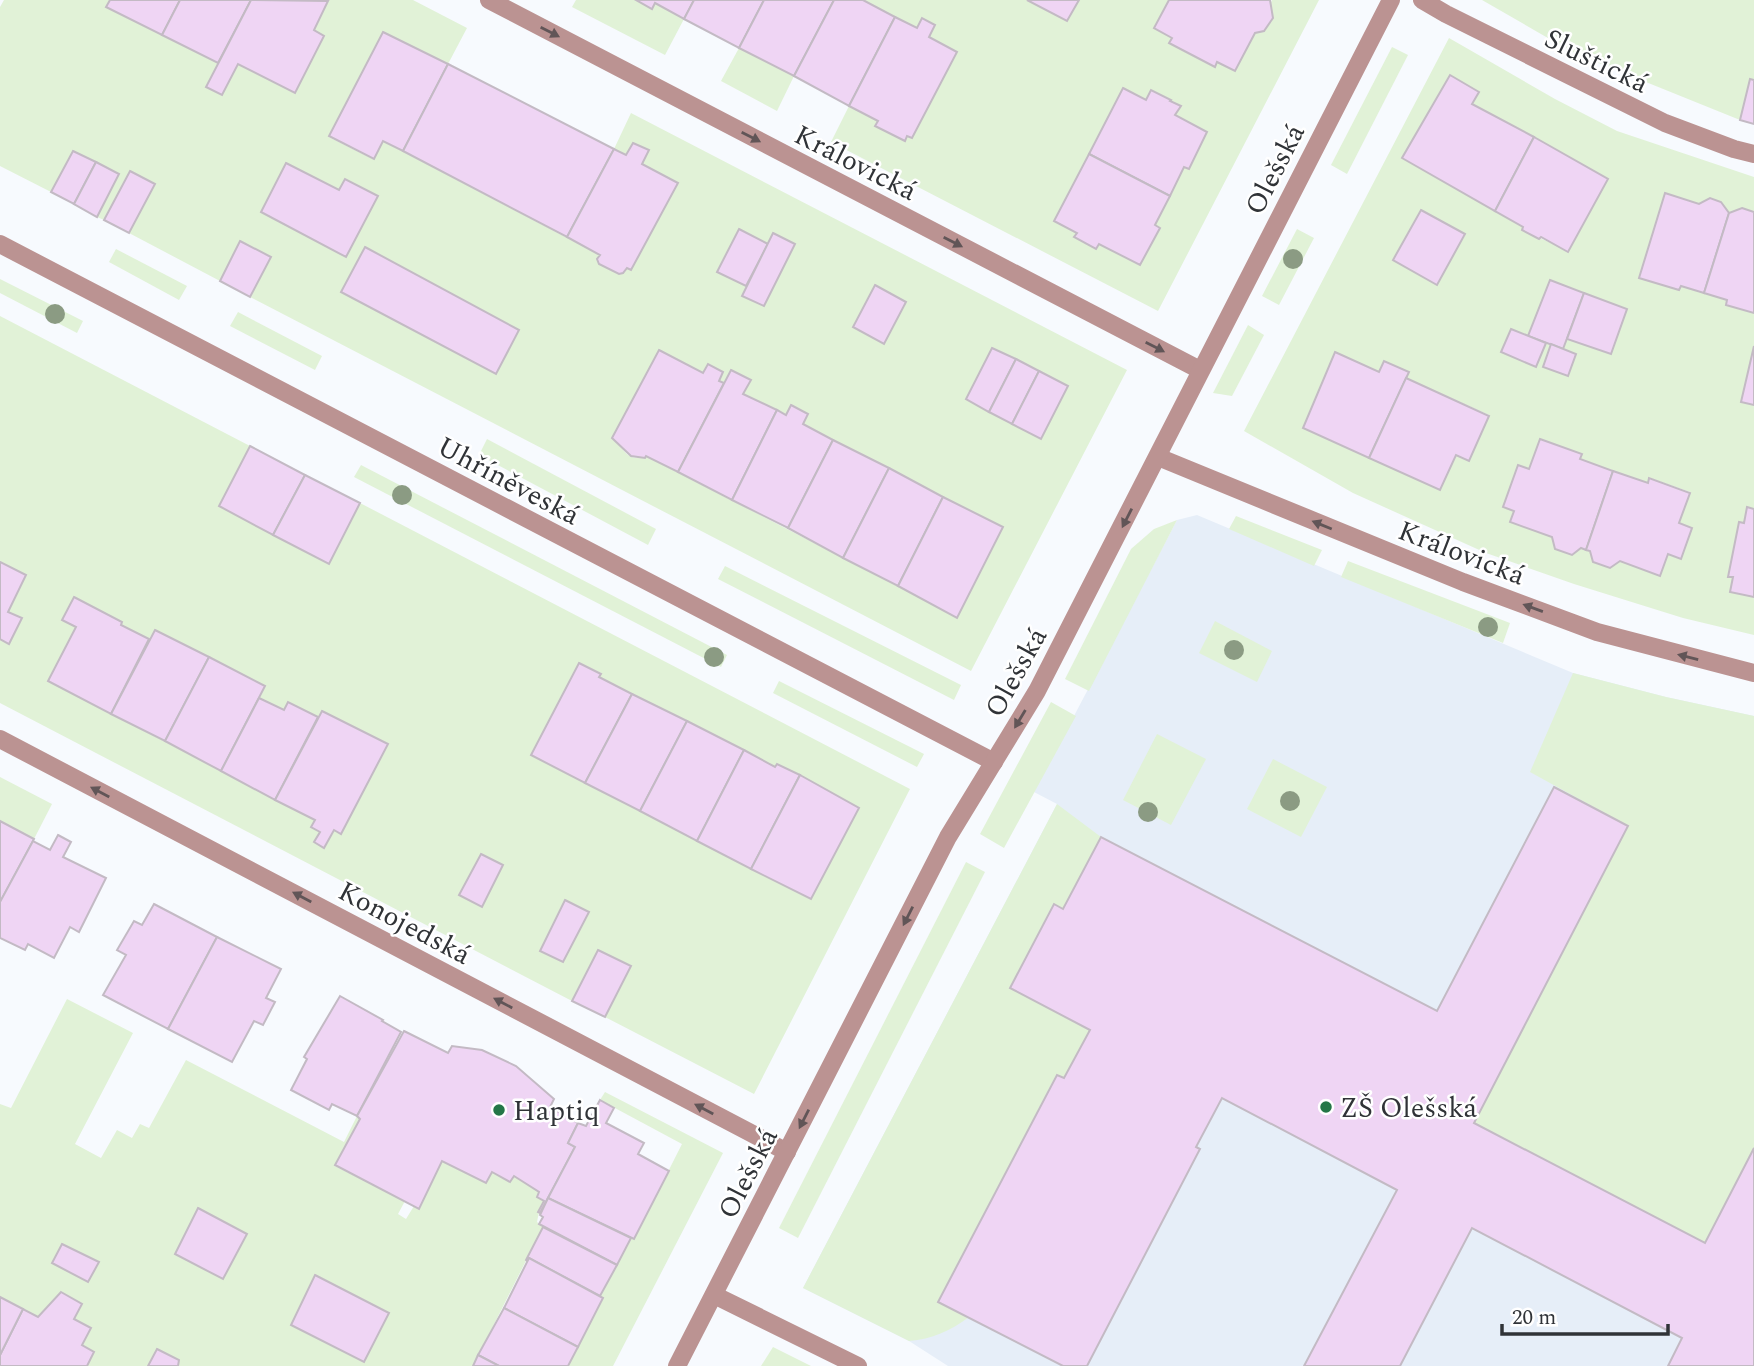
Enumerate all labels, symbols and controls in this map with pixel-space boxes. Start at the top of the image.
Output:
street label: Sluštická [1537,18,1656,105]
one-way arrow [540,25,560,37]
street label: Královická [786,114,925,213]
street label: Olešská [1234,116,1317,223]
one-way arrow [742,130,762,142]
one-way arrow [943,236,963,247]
one-way arrow [1145,341,1165,352]
street label: Uhříněveská [429,426,588,537]
one-way arrow [1121,508,1132,528]
street label: Královická [1392,510,1532,597]
one-way arrow [1311,519,1332,530]
one-way arrow [1523,603,1544,614]
street label: Olešská [974,620,1059,726]
one-way arrow [1677,651,1699,662]
one-way arrow [1014,709,1026,728]
one-way arrow [90,786,110,797]
street label: Konojedská [330,870,479,977]
one-way arrow [291,892,311,904]
one-way arrow [902,907,914,927]
one-way arrow [493,997,513,1009]
place label: ZŠ Olešská [1340,1087,1477,1130]
place label: Haptiq [513,1090,600,1133]
marker: ZŠ Olešská [1318,1099,1334,1115]
marker: Haptiq [491,1102,507,1118]
one-way arrow [694,1103,714,1115]
one-way arrow [799,1109,810,1129]
street label: Olešská [707,1120,790,1227]
scale bar [1502,1292,1668,1336]
text: 20 m [1512,1302,1556,1334]

